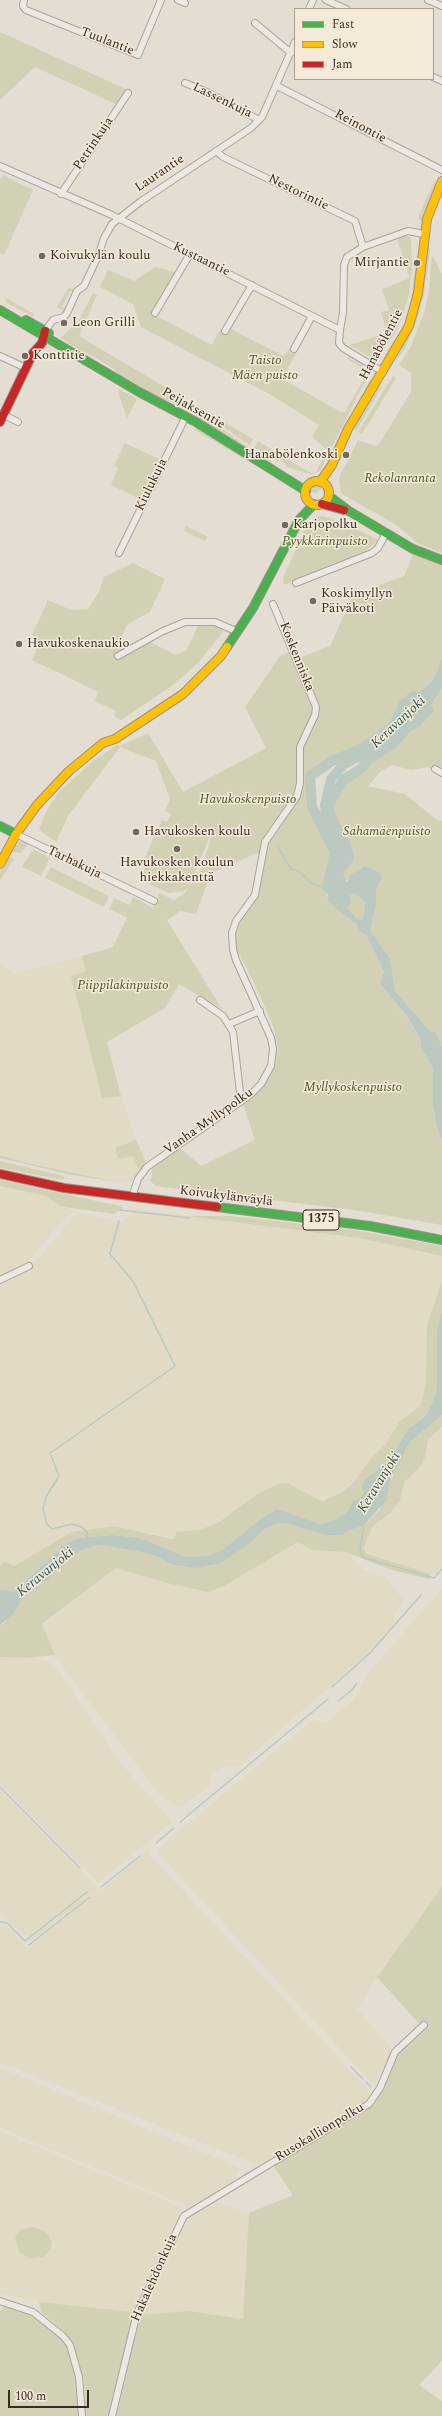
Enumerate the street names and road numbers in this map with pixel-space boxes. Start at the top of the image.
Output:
street label: Tuulantie [78,25,136,59]
street label: Lassenkuja [190,80,254,122]
street label: Reinontie [332,107,388,147]
street label: Petrinkuja [71,114,117,174]
street label: Laurantie [132,152,188,196]
street label: Nestorintie [265,172,331,214]
street label: Kustaantie [170,239,232,281]
street label: Hanabölentie [357,307,407,383]
street label: Peijaksentie [159,385,227,433]
street label: Kiulukuja [133,456,171,514]
street label: Koskenniska [275,620,317,694]
street label: Tarhakuja [44,843,104,883]
street label: Vanha Myllypolku [161,1085,257,1159]
street label: Koivukylänväylä [179,1184,273,1210]
road number: 1375 [303,1210,339,1230]
street label: Rusokallionpolku [273,2100,367,2166]
street label: Hakalehdonkuja [129,2232,181,2324]

